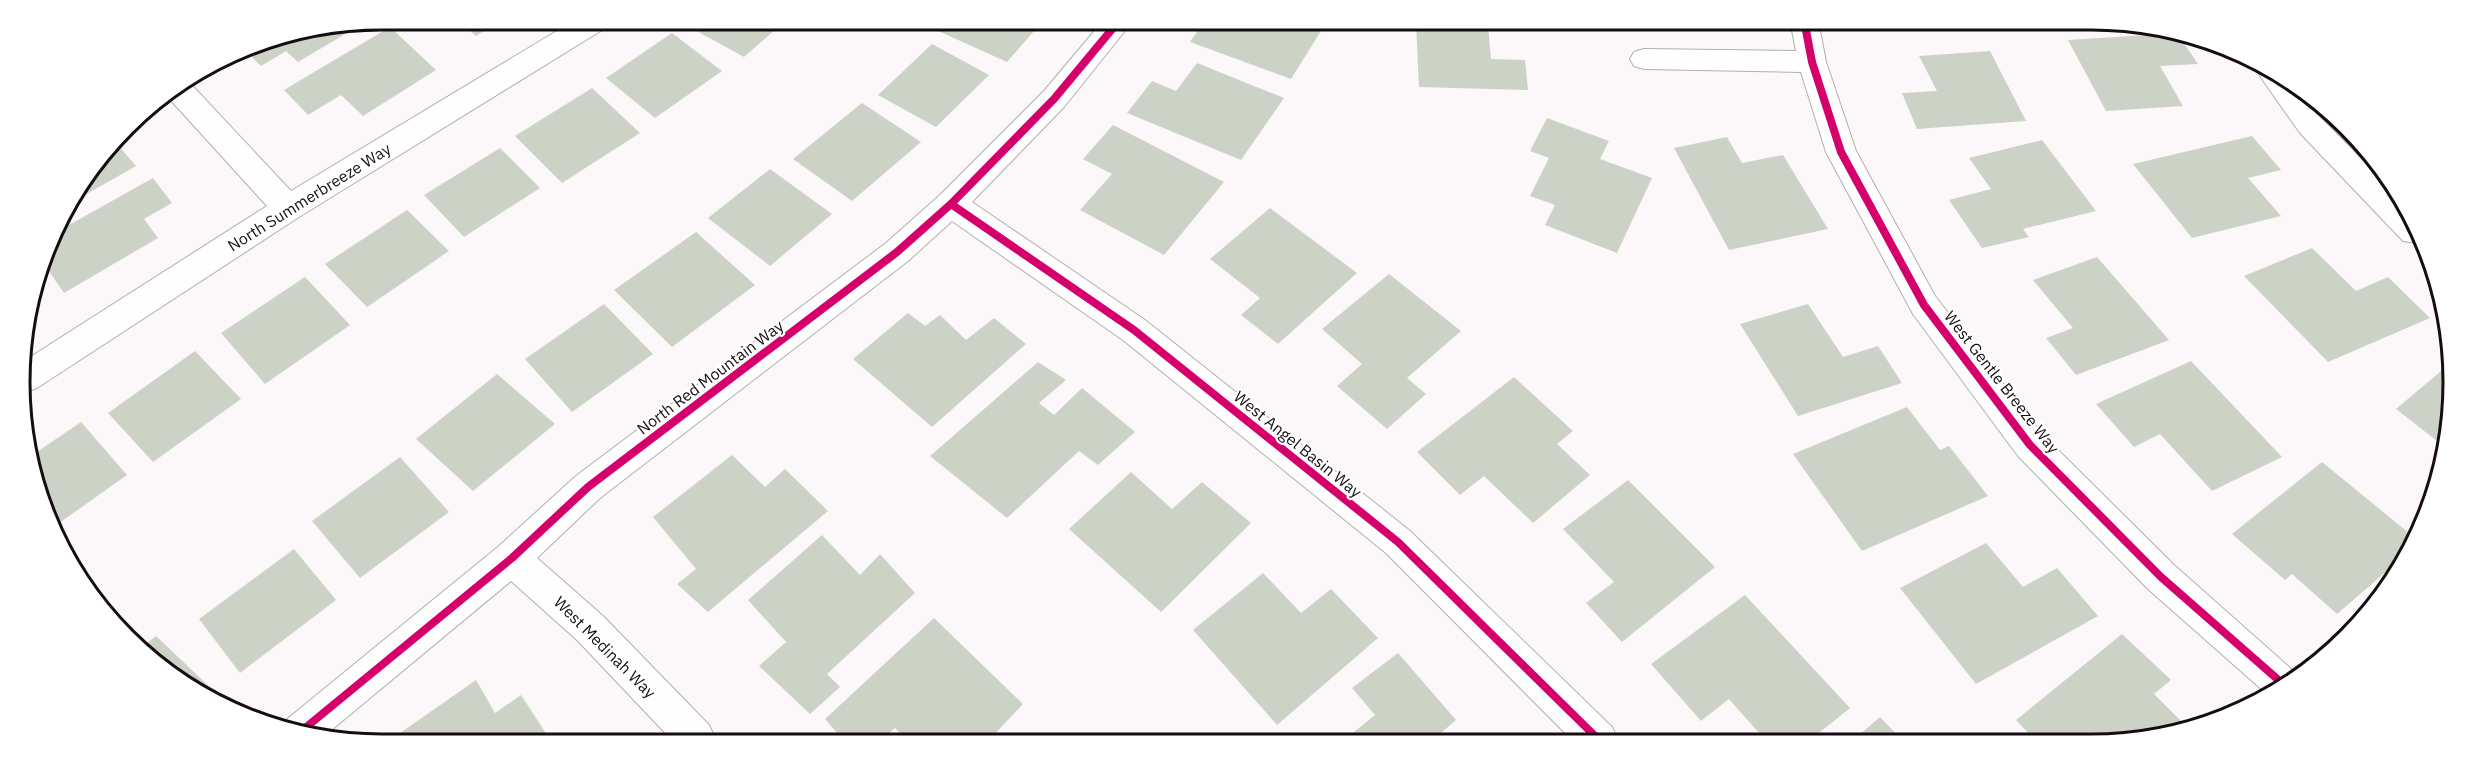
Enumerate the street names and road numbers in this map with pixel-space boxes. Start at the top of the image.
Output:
street label: North Summerbreeze Way [224,139,394,255]
street label: West Gentle Breeze Way [1940,307,2064,457]
street label: North Red Mountain Way [633,315,787,439]
street label: West Angel Basin Way [1230,386,1366,502]
street label: West Medinah Way [550,592,660,702]

